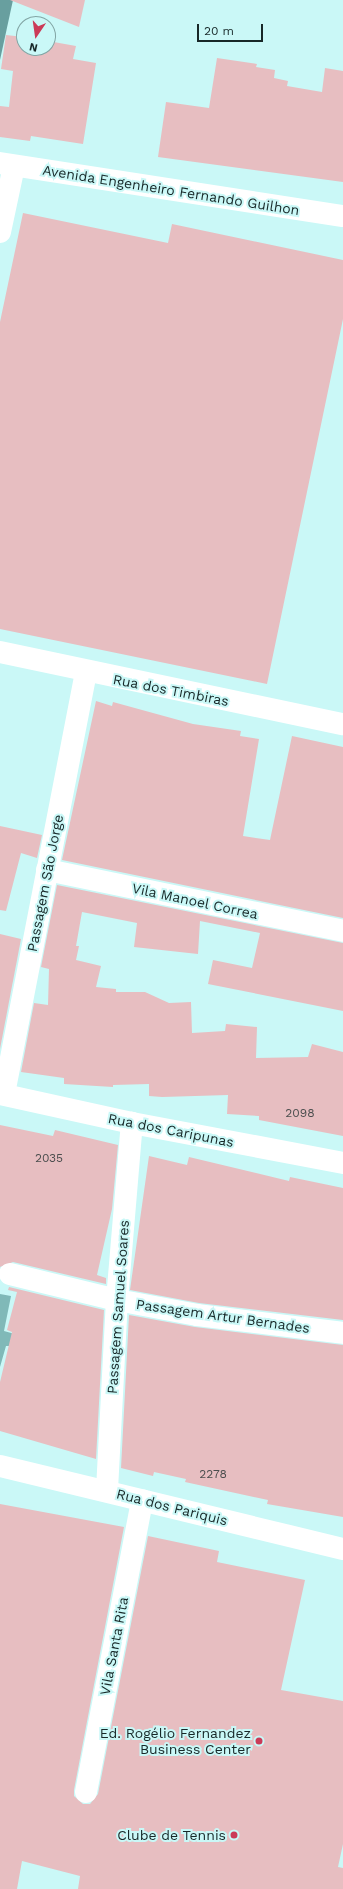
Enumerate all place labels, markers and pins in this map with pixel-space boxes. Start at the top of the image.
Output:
place label: Ed. Rogélio Fernandez Business Center [100,1725,251,1758]
marker: Ed. Rogélio Fernandez Business Center [254,1736,264,1746]
place label: Clube de Tennis [117,1827,226,1843]
marker: Clube de Tennis [229,1830,239,1840]

